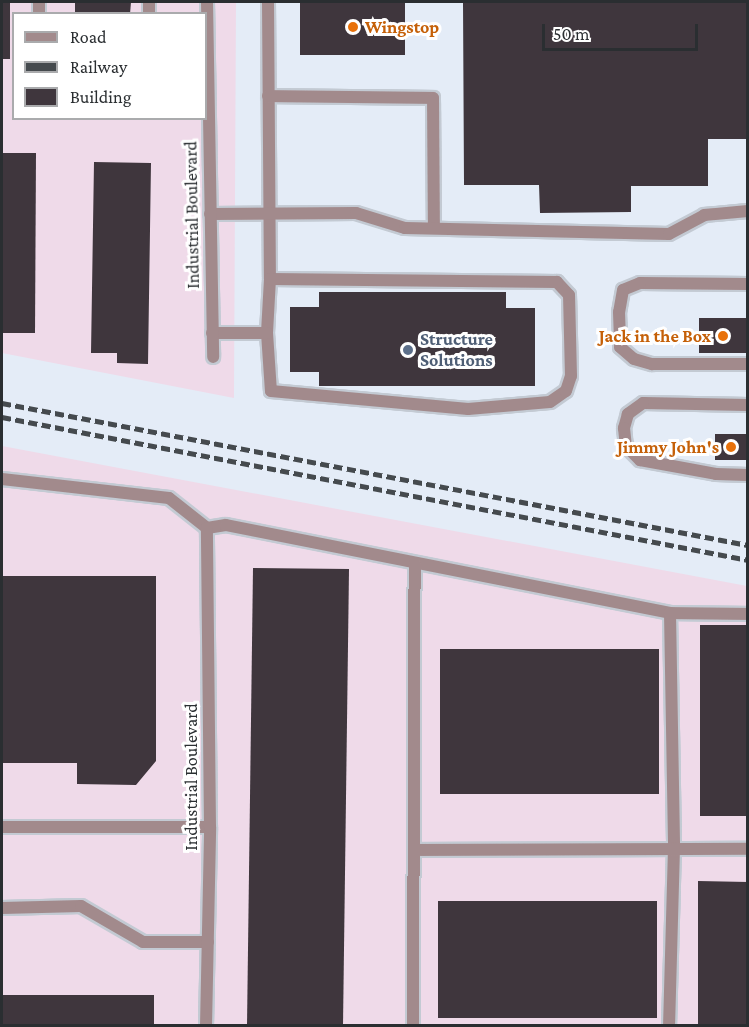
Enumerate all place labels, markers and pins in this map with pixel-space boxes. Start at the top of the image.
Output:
place label: Wingstop [365,16,439,38]
marker: Wingstop [346,20,360,34]
place label: Jack in the Box [599,325,711,347]
place label: Structure Solutions [420,329,493,372]
marker: Jack in the Box [716,329,730,343]
marker: Structure Solutions [401,343,415,357]
place label: Jimmy John's [617,436,719,458]
marker: Jimmy John's [724,440,738,454]

